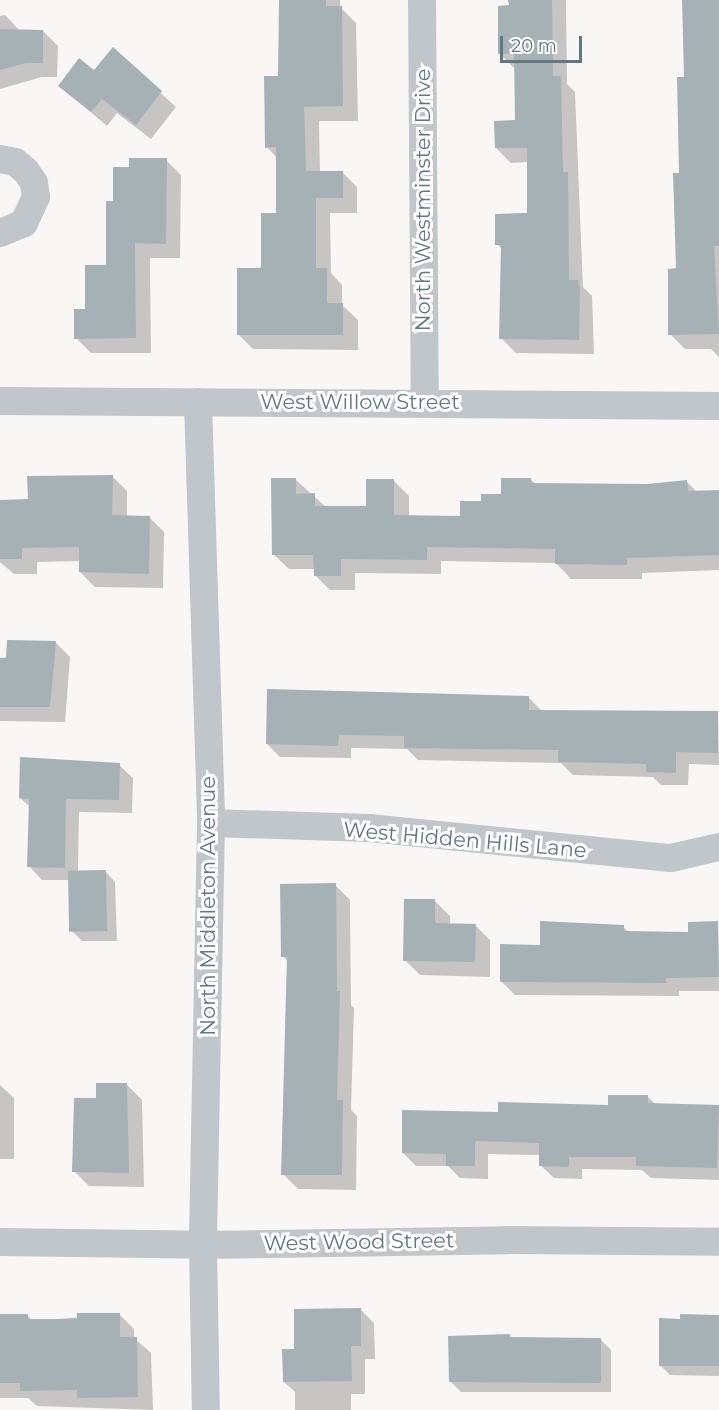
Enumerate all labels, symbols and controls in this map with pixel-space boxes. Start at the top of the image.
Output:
scale bar [503,24,586,62]
text: 20 m [511,35,557,57]
street label: North Westminster Drive [410,69,436,331]
street label: West Willow Street [260,389,460,415]
street label: North Middleton Avenue [195,776,221,1036]
street label: West Hidden Hills Lane [342,817,588,863]
street label: West Wood Street [263,1228,455,1256]

